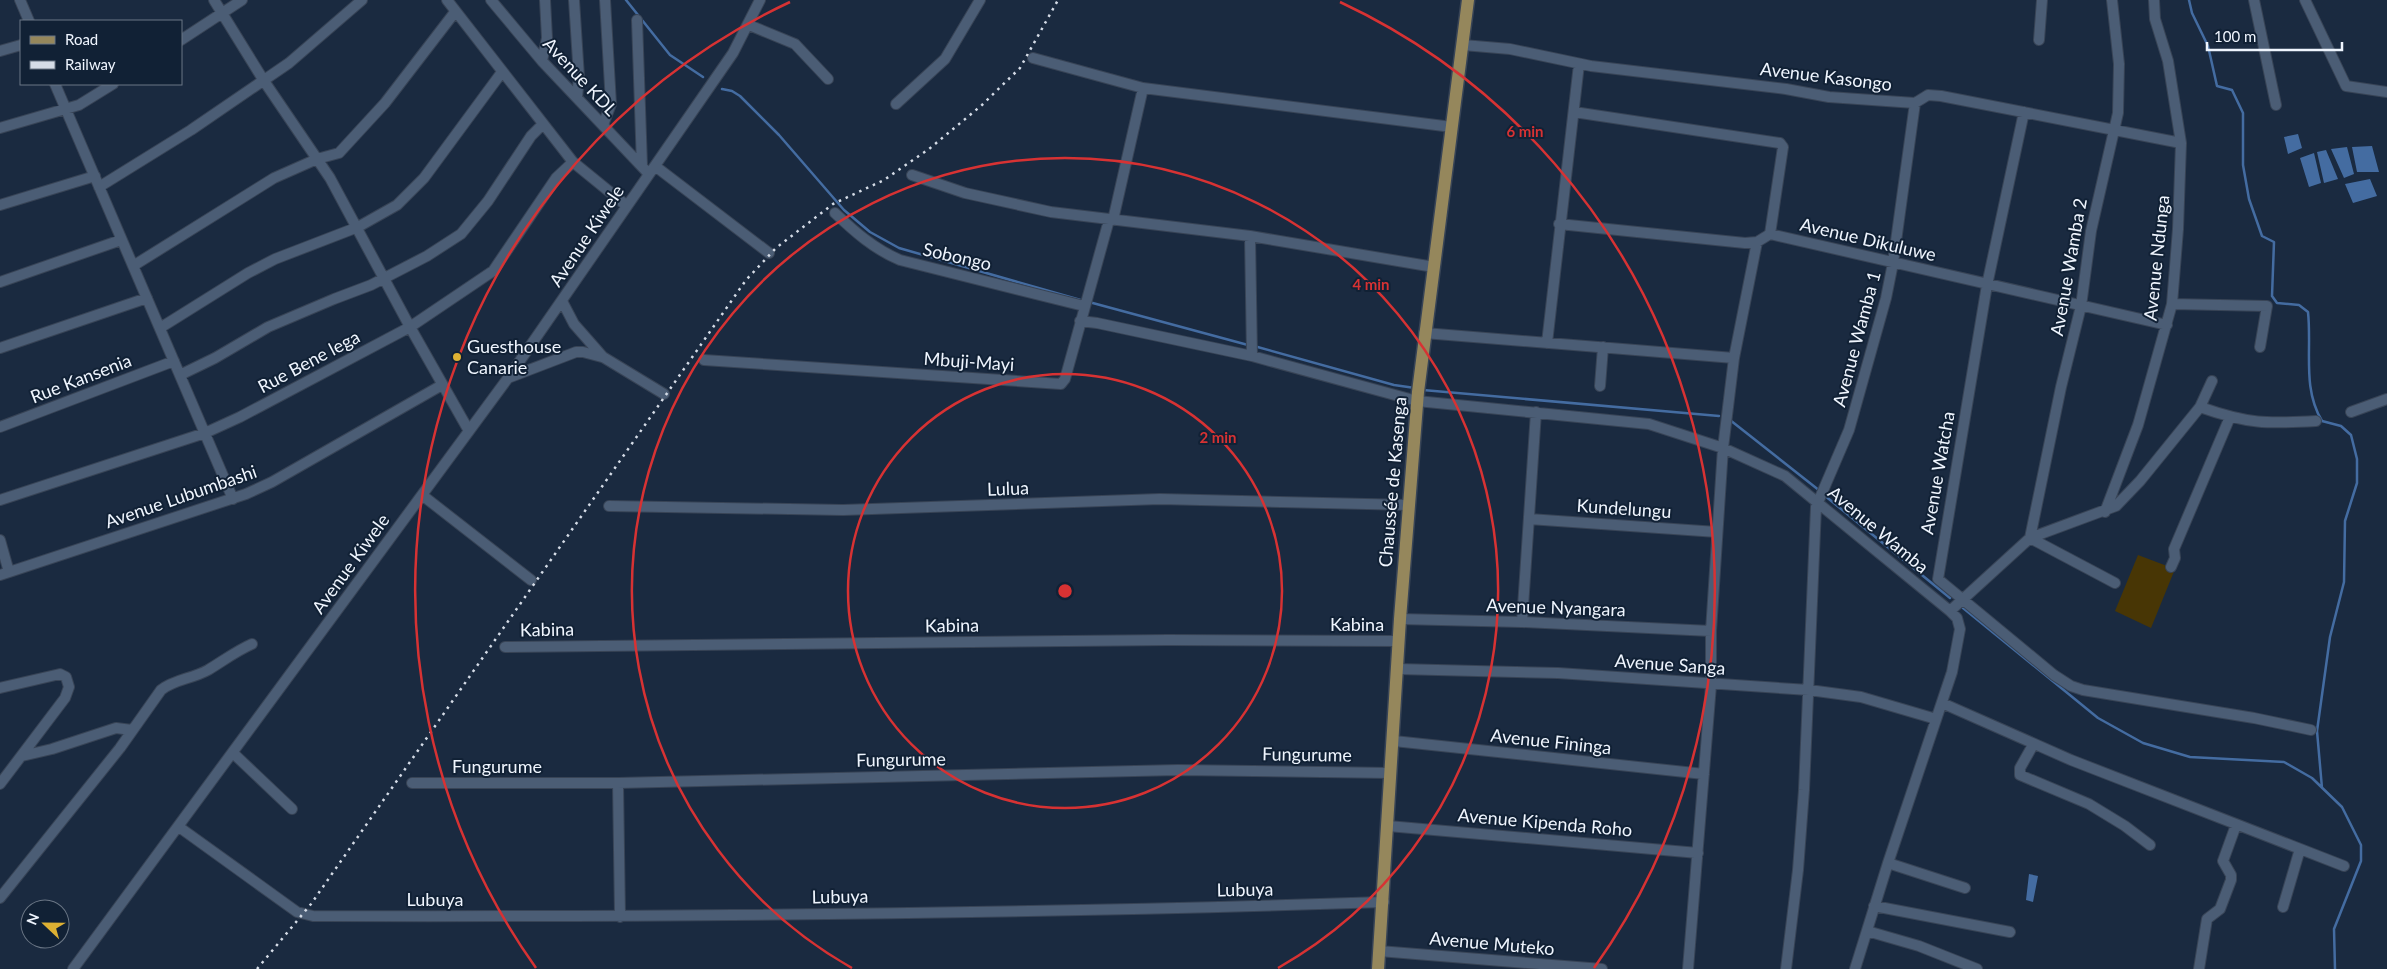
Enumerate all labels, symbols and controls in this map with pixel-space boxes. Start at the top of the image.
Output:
legend [20,20,182,85]
scale bar [2207,20,2342,52]
text: 100 m [2214,27,2256,45]
text: Road [65,30,98,48]
street label: Avenue KDL [539,33,623,120]
text: Railway [65,55,116,73]
street label: Avenue Kasongo [1759,57,1893,95]
text: 6 min [1506,122,1544,140]
street label: Avenue Kiwele [544,180,628,290]
street label: Avenue Ndunga [2138,194,2174,322]
street label: Avenue Wamba 2 [2045,196,2091,337]
street label: Avenue Dikuluwe [1798,213,1938,265]
street label: Sobongo [921,237,994,275]
street label: Avenue Wamba 1 [1827,269,1885,409]
text: 4 min [1352,275,1390,293]
street label: Rue Bene lega [254,325,363,397]
place label: Guesthouse Canarie [467,335,561,378]
street label: Mbuji-Mayi [923,347,1015,375]
street label: Rue Kansenia [27,349,134,407]
marker: Guesthouse Canarie [451,351,463,363]
street label: Chaussée de Kasenga [1374,396,1410,568]
street label: Avenue Watcha [1915,410,1959,536]
text: 2 min [1199,428,1237,446]
street label: Avenue Lubumbashi [102,460,259,532]
street label: Lulua [987,476,1029,500]
street label: Avenue Wamba [1824,481,1933,578]
street label: Kundelungu [1576,494,1672,522]
street label: Avenue Kiwele [307,509,394,617]
centre of rings [1056,582,1074,600]
street label: Avenue Nyangara [1486,594,1626,620]
street label: Kabina [1330,613,1384,635]
street label: Kabina [925,614,979,636]
street label: Kabina [520,618,574,640]
street label: Avenue Sanga [1614,649,1726,679]
street label: Avenue Fininga [1490,724,1613,758]
street label: Fungurume [1262,742,1352,766]
street label: Fungurume [856,747,946,771]
street label: Fungurume [452,755,542,777]
street label: Avenue Kipenda Roho [1457,803,1633,841]
street label: Lubuya [1216,878,1274,900]
street label: Lubuya [811,885,869,907]
street label: Lubuya [407,888,463,910]
north arrow [20,899,70,949]
text: N [23,911,42,927]
street label: Avenue Muteko [1429,927,1556,959]

